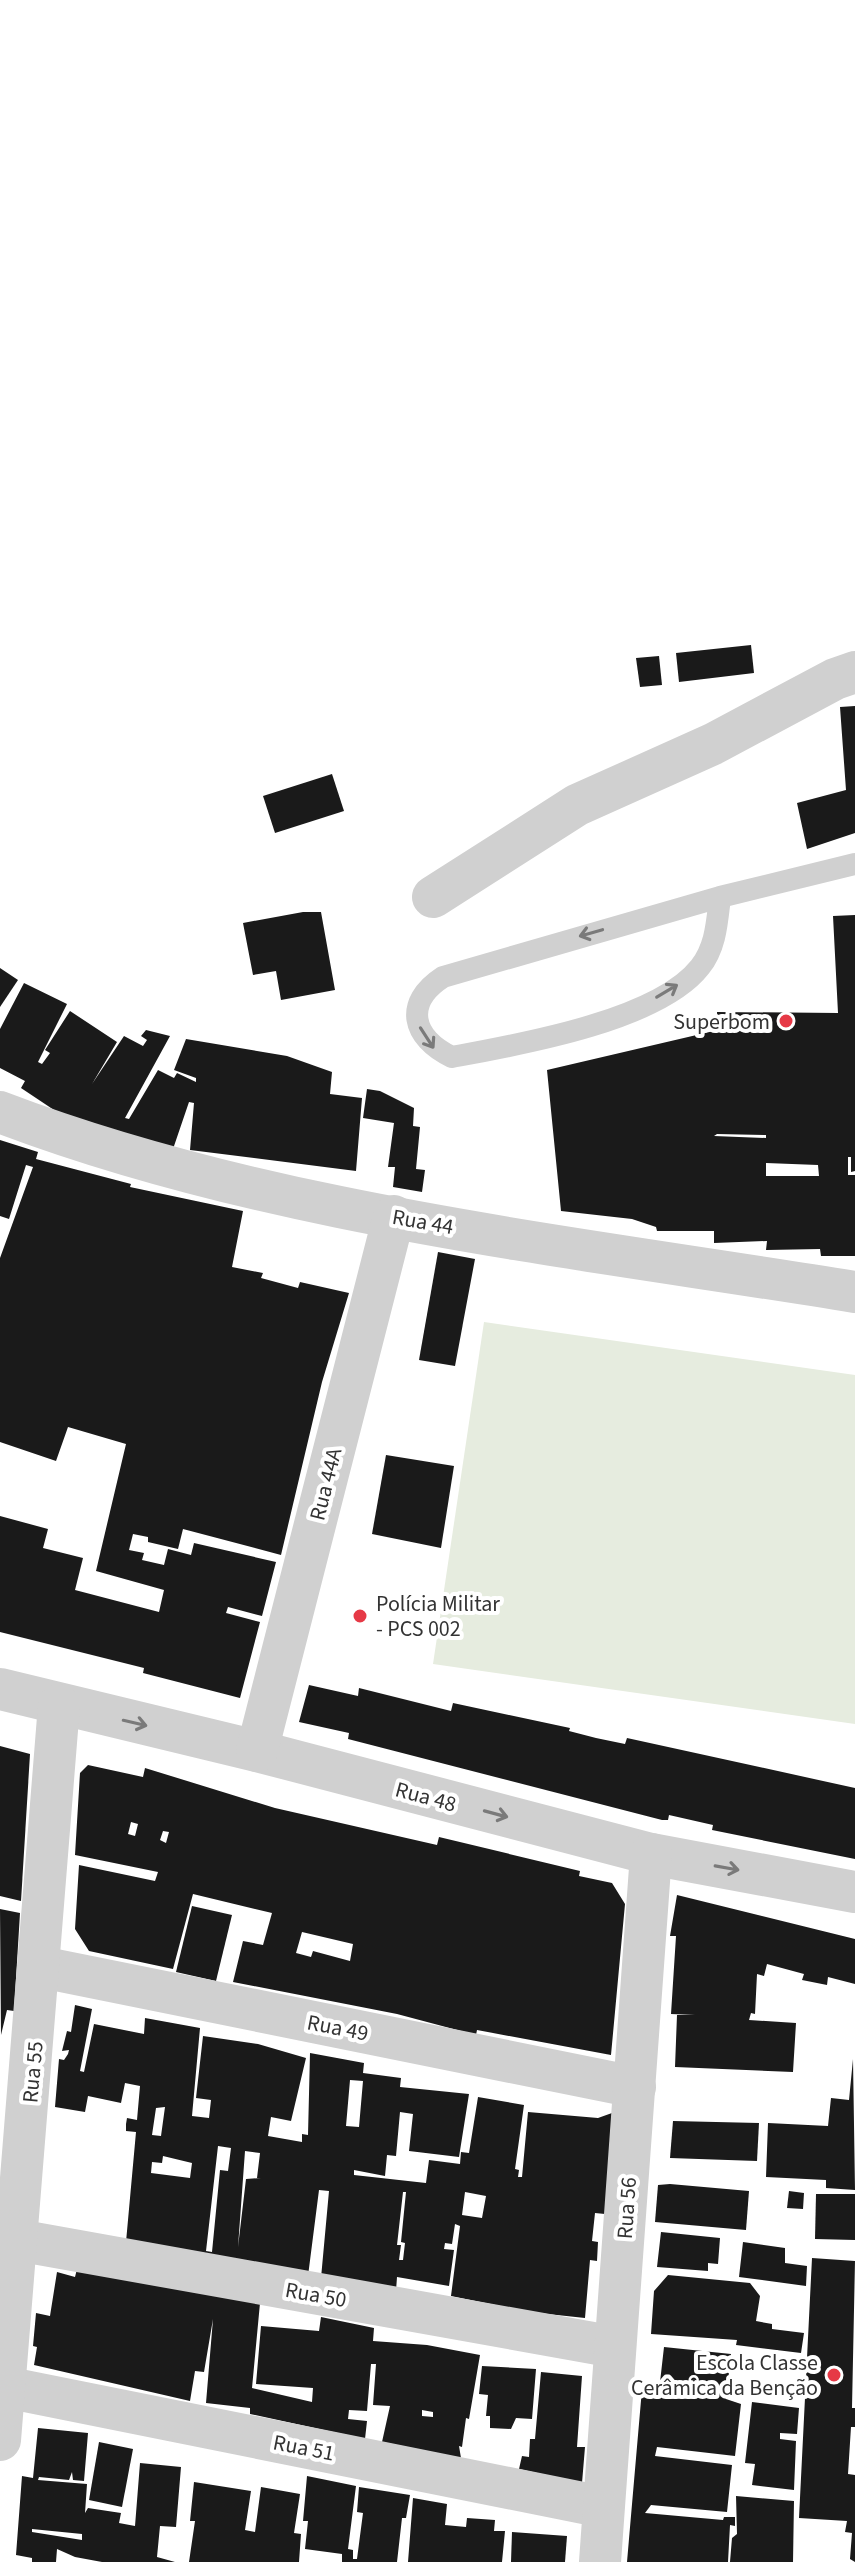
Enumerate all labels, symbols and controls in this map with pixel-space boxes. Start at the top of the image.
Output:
one-way arrow [578,926,604,941]
one-way arrow [655,983,678,999]
place label: Superbom [673,1006,770,1038]
marker: Superbom [777,1012,795,1030]
one-way arrow [418,1026,435,1048]
street label: Rua 44 [390,1201,456,1243]
street label: Rua 44A [302,1445,350,1524]
place label: Polícia Militar - PCS 002 [376,1588,500,1645]
marker: Polícia Militar - PCS 002 [351,1607,369,1625]
one-way arrow [122,1716,147,1731]
street label: Rua 48 [392,1774,460,1820]
one-way arrow [482,1807,508,1822]
one-way arrow [714,1862,740,1877]
street label: Rua 49 [304,2006,371,2050]
street label: Rua 55 [14,2040,52,2104]
street label: Rua 56 [609,2176,645,2240]
street label: Rua 50 [283,2274,349,2316]
place label: Escola Classe Cerâmica da Benção [631,2347,818,2404]
marker: Escola Classe Cerâmica da Benção [825,2366,843,2384]
street label: Rua 51 [270,2426,337,2470]

